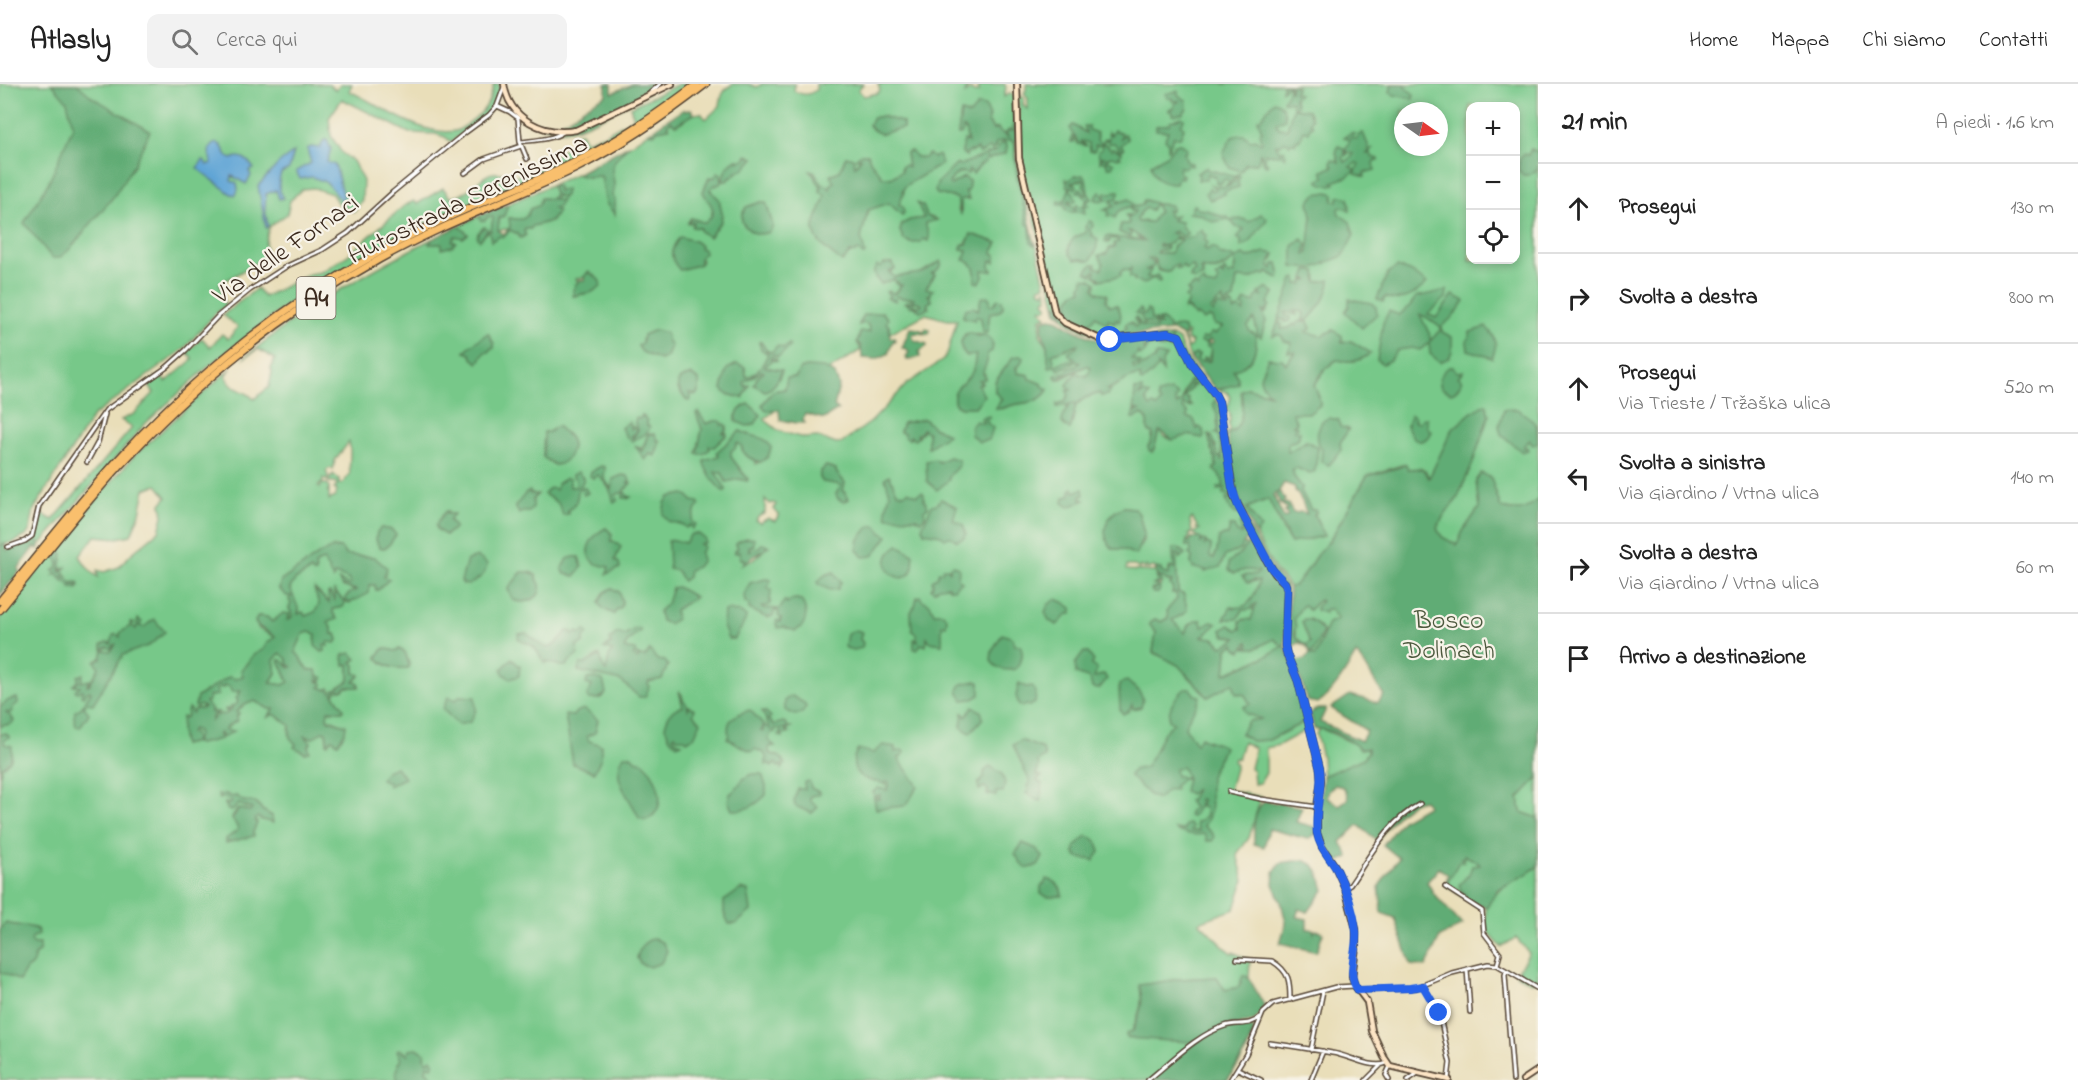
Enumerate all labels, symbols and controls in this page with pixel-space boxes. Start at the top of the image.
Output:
search box [147,14,567,68]
text: Atlasly [30,21,111,62]
icon: search [168,25,201,58]
text: Cerca qui [216,25,298,57]
text: Home [1689,26,1738,56]
text: Mappa [1771,26,1829,56]
text: Chi siamo [1862,26,1946,56]
text: Contatti [1979,26,2048,56]
north arrow [1394,102,1448,156]
map controls [1466,102,1520,264]
button: + [1466,102,1520,156]
text: 21 min [1562,104,1627,142]
text: A piedi · 1.6 km [1936,109,2054,138]
street label: Autostrada Serenissima [342,126,595,275]
button: − [1466,156,1520,210]
street label: Via delle Fornaci [205,186,368,316]
icon: ahead [1562,192,1595,225]
text: Prosegui [1619,192,1696,224]
text: 130 m [2010,194,2054,223]
button: locate [1466,210,1520,264]
road number: A4 [296,277,336,319]
icon: right [1562,282,1595,315]
text: Svolta a destra [1619,282,1758,314]
text: 800 m [2009,284,2054,313]
route start [1096,326,1122,352]
text: Prosegui [1619,358,1696,390]
icon: ahead [1562,372,1595,405]
text: 520 m [2003,374,2054,403]
text: Via Trieste / Tržaška ulica [1619,390,1831,419]
text: Svolta a sinistra [1619,448,1766,480]
icon: left [1562,462,1595,495]
text: 140 m [2010,464,2054,493]
text: Via Giardino / Vrtna ulica [1619,480,1819,509]
text: Svolta a destra [1619,538,1758,570]
icon: right [1562,552,1595,585]
text: 60 m [2016,554,2054,583]
text: Via Giardino / Vrtna ulica [1619,570,1819,599]
park label: Bosco Dolinach [1402,603,1495,671]
icon: arrive [1562,642,1595,675]
text: Arrivo a destinazione [1619,642,1806,674]
route end [1425,999,1451,1025]

